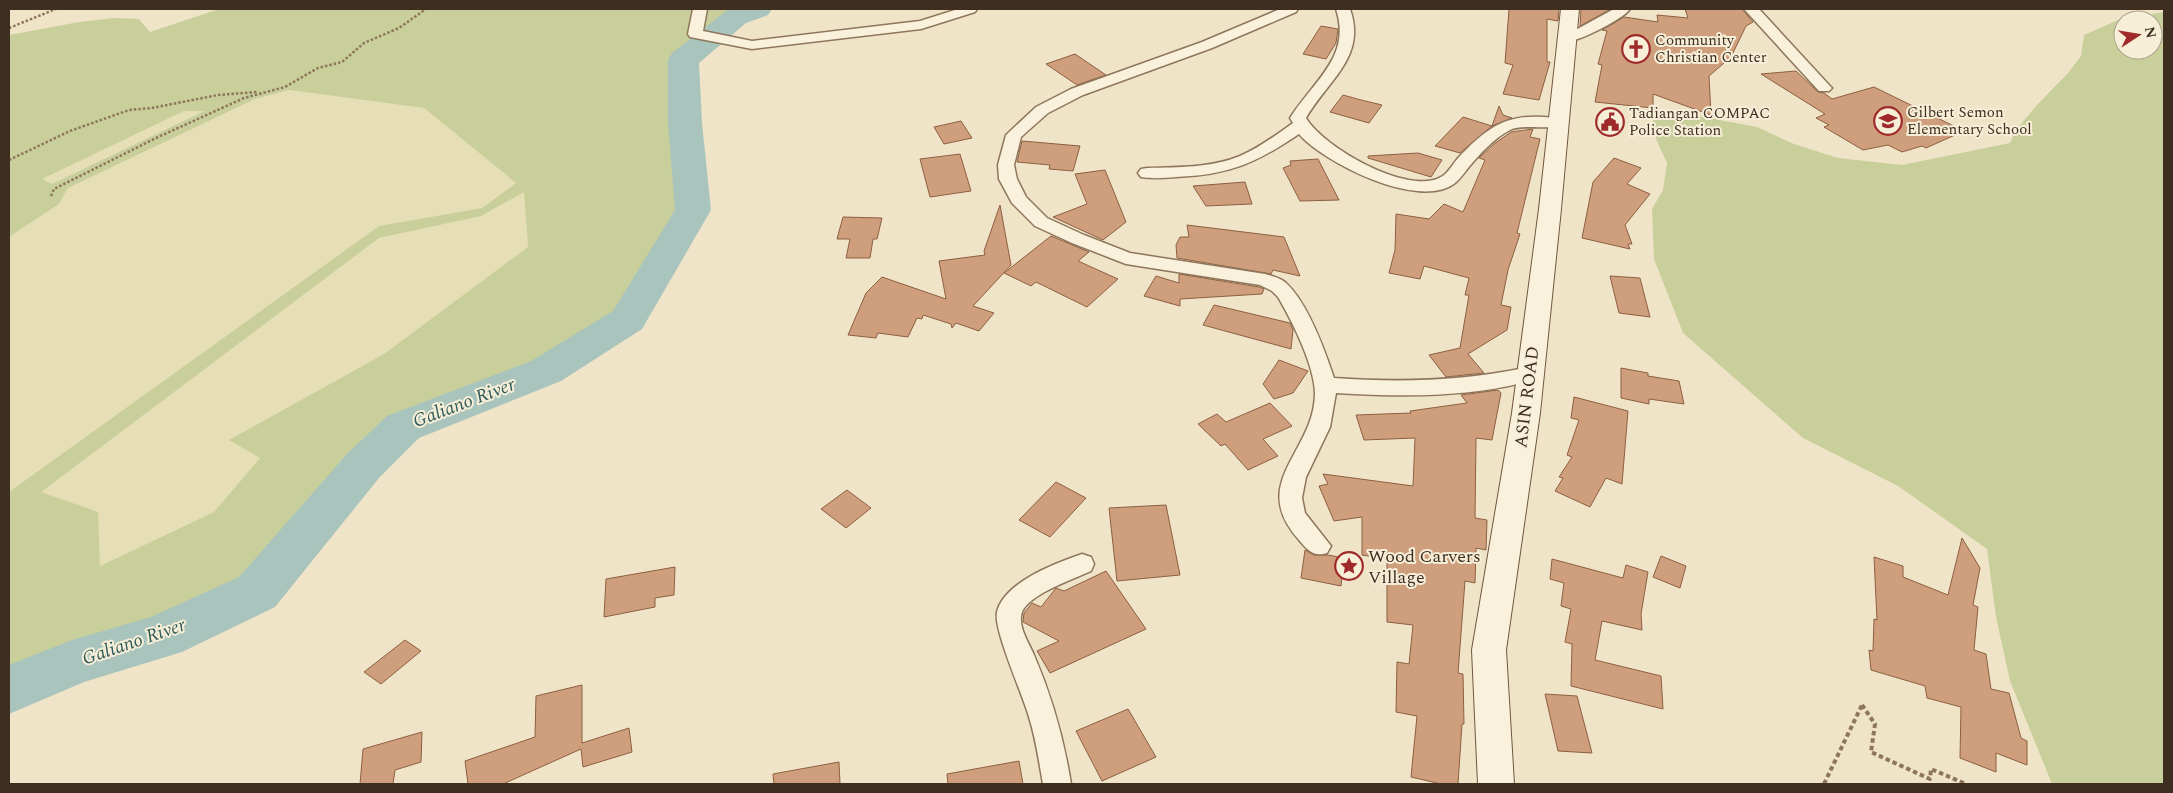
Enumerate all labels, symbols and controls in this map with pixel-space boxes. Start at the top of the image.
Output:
north arrow [2113,10,2163,60]
text: N [2139,25,2162,40]
place label: Community Christian Center [1655,29,1767,69]
church icon: Community Christian Center [1621,34,1651,64]
place label: Gilbert Semon Elementary School [1907,101,2032,141]
place label: Tadiangan COMPAC Police Station [1629,102,1770,142]
school or university icon: Gilbert Semon Elementary School [1873,106,1903,136]
public building icon: Tadiangan COMPAC Police Station [1595,107,1625,137]
street label: ASIN ROAD [1507,345,1547,449]
water label: Galiano River [408,370,520,436]
place label: Wood Carvers Village [1368,543,1481,591]
place icon: Wood Carvers Village [1334,551,1364,581]
water label: Galiano River [78,611,190,673]

